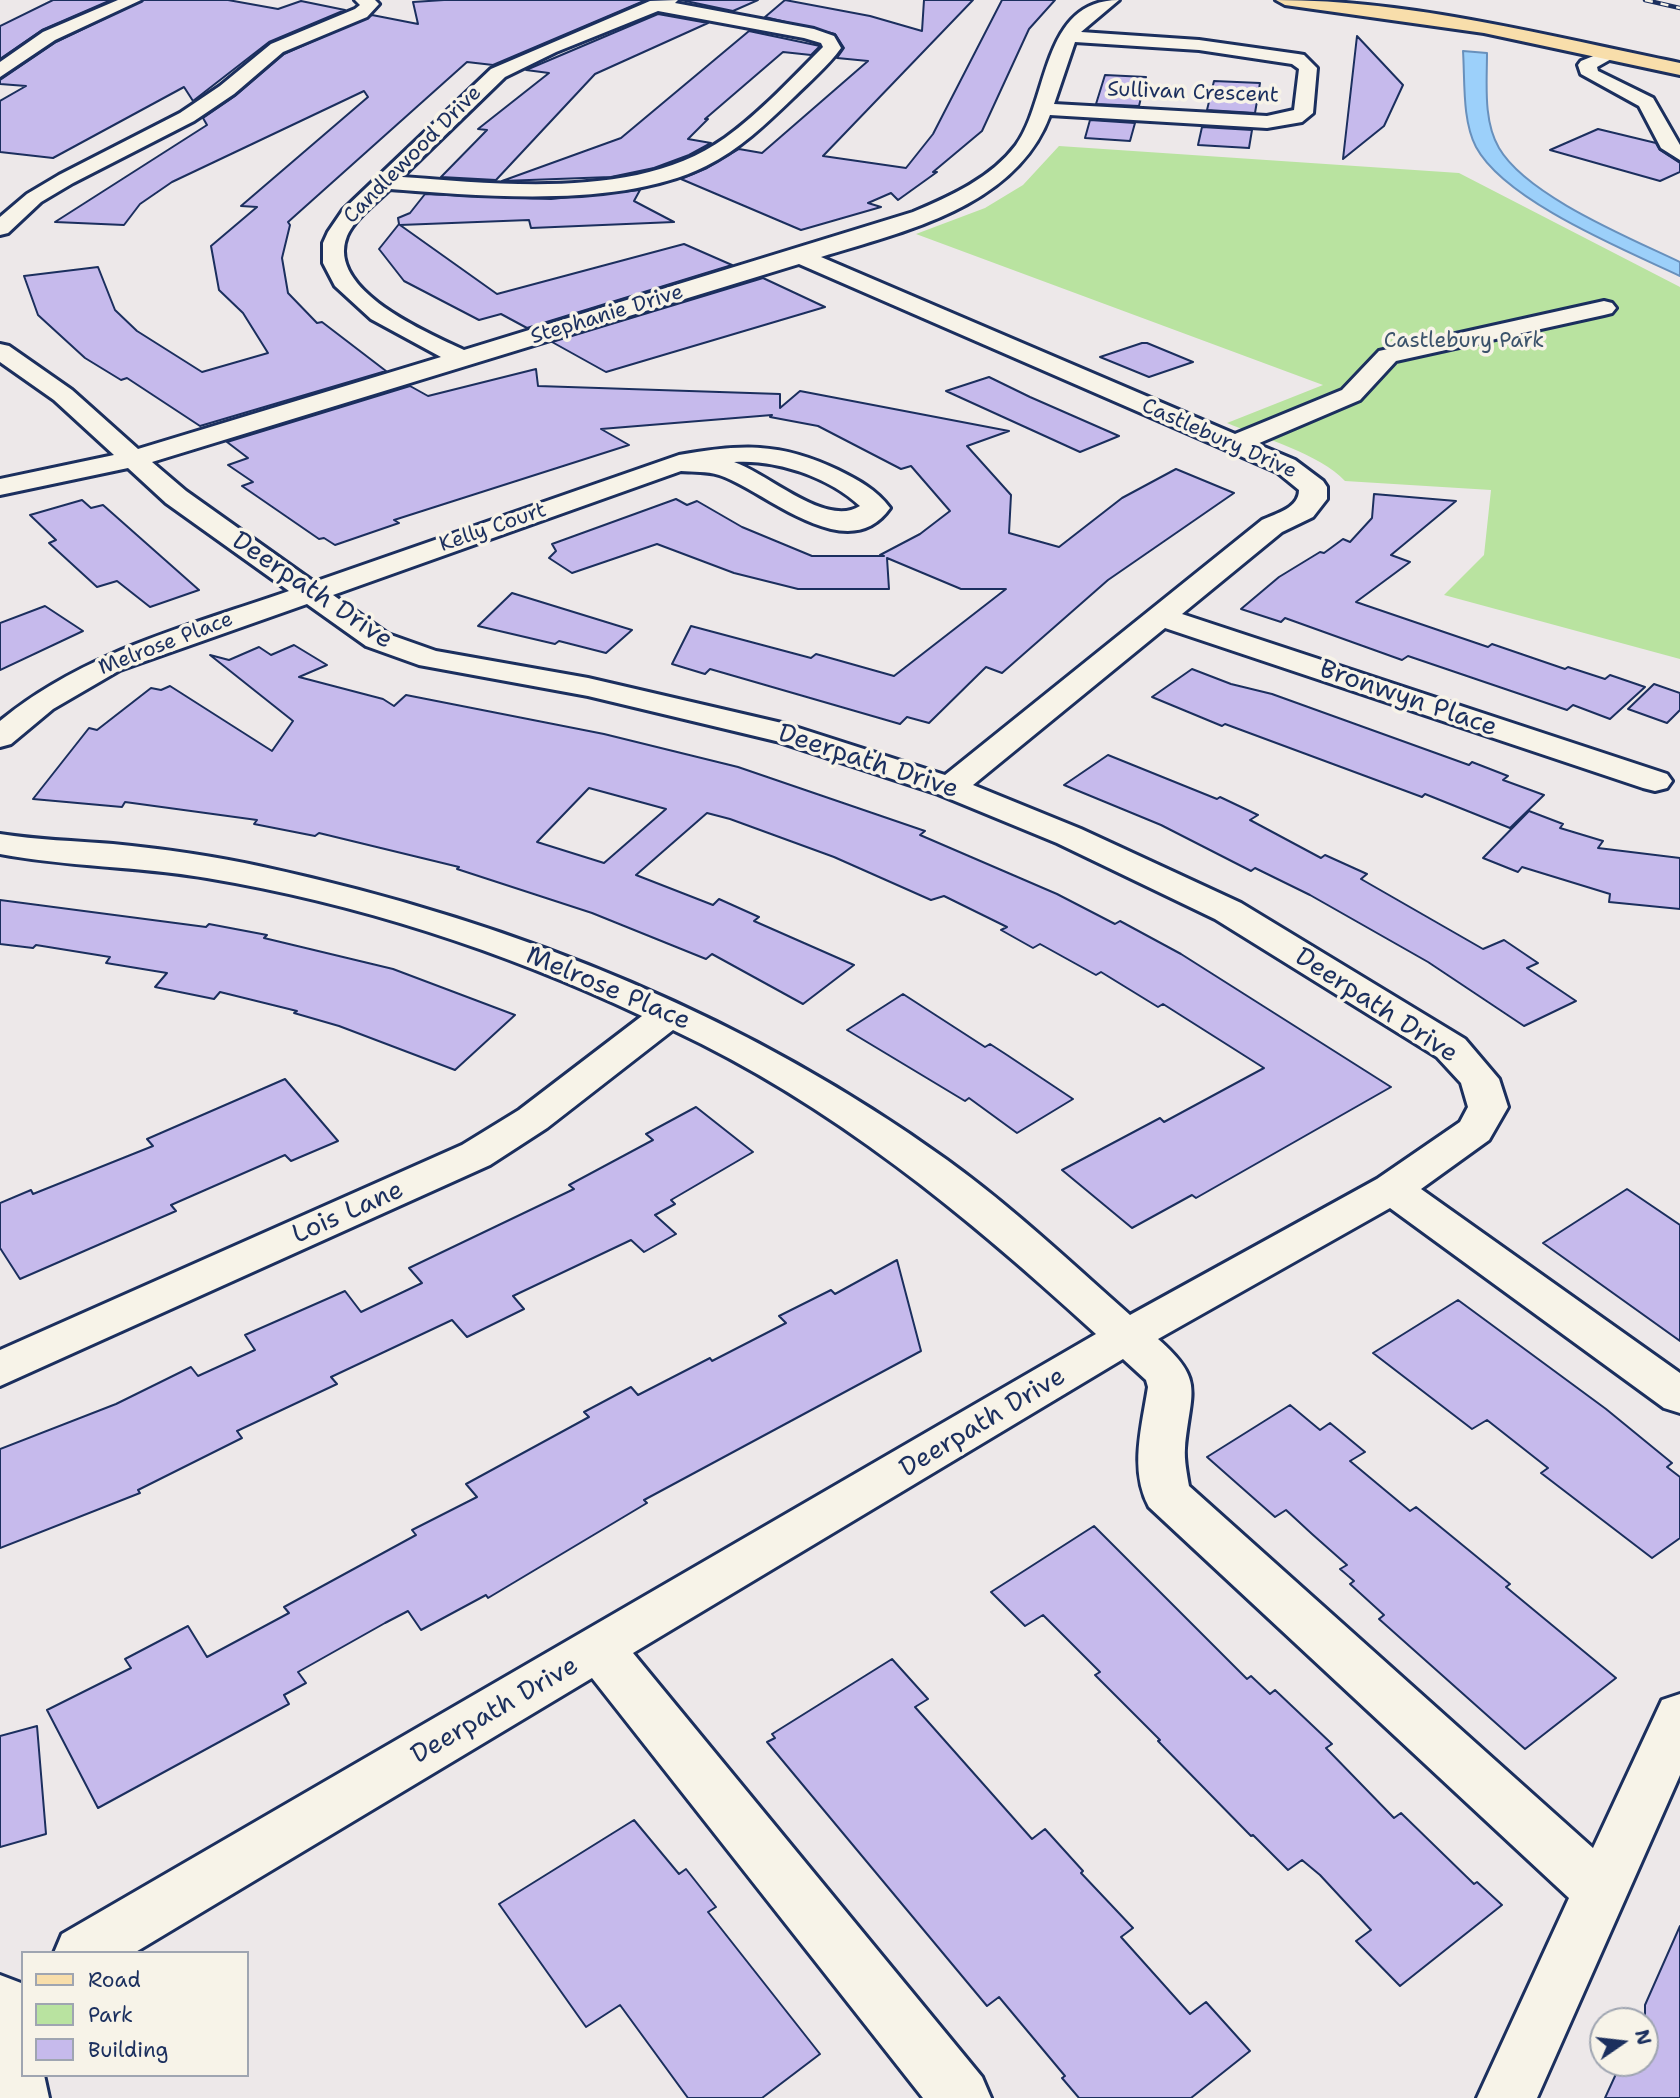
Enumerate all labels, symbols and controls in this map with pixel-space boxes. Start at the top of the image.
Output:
street label: Sullivan Crescent [1107,77,1279,109]
street label: Candlewood Drive [339,81,487,229]
street label: Stephanie Drive [528,280,686,350]
park label: Castlebury Park [1384,329,1544,355]
street label: Castlebury Drive [1138,394,1300,484]
street label: Kelly Court [436,498,550,558]
street label: Deerpath Drive [225,526,399,656]
street label: Melrose Place [95,607,237,681]
street label: Bronwyn Place [1315,654,1501,744]
street label: Deerpath Drive [774,718,962,806]
street label: Melrose Place [521,940,695,1038]
street label: Deerpath Drive [1289,942,1463,1070]
street label: Lois Lane [288,1175,408,1251]
street label: Deerpath Drive [895,1361,1071,1485]
street label: Deerpath Drive [406,1651,584,1771]
legend [21,1951,248,2077]
text: Road [88,1966,141,1994]
text: Park [88,2001,133,2029]
north arrow [1589,2007,1659,2077]
text: N [1629,2027,1657,2048]
text: Building [88,2036,168,2064]

